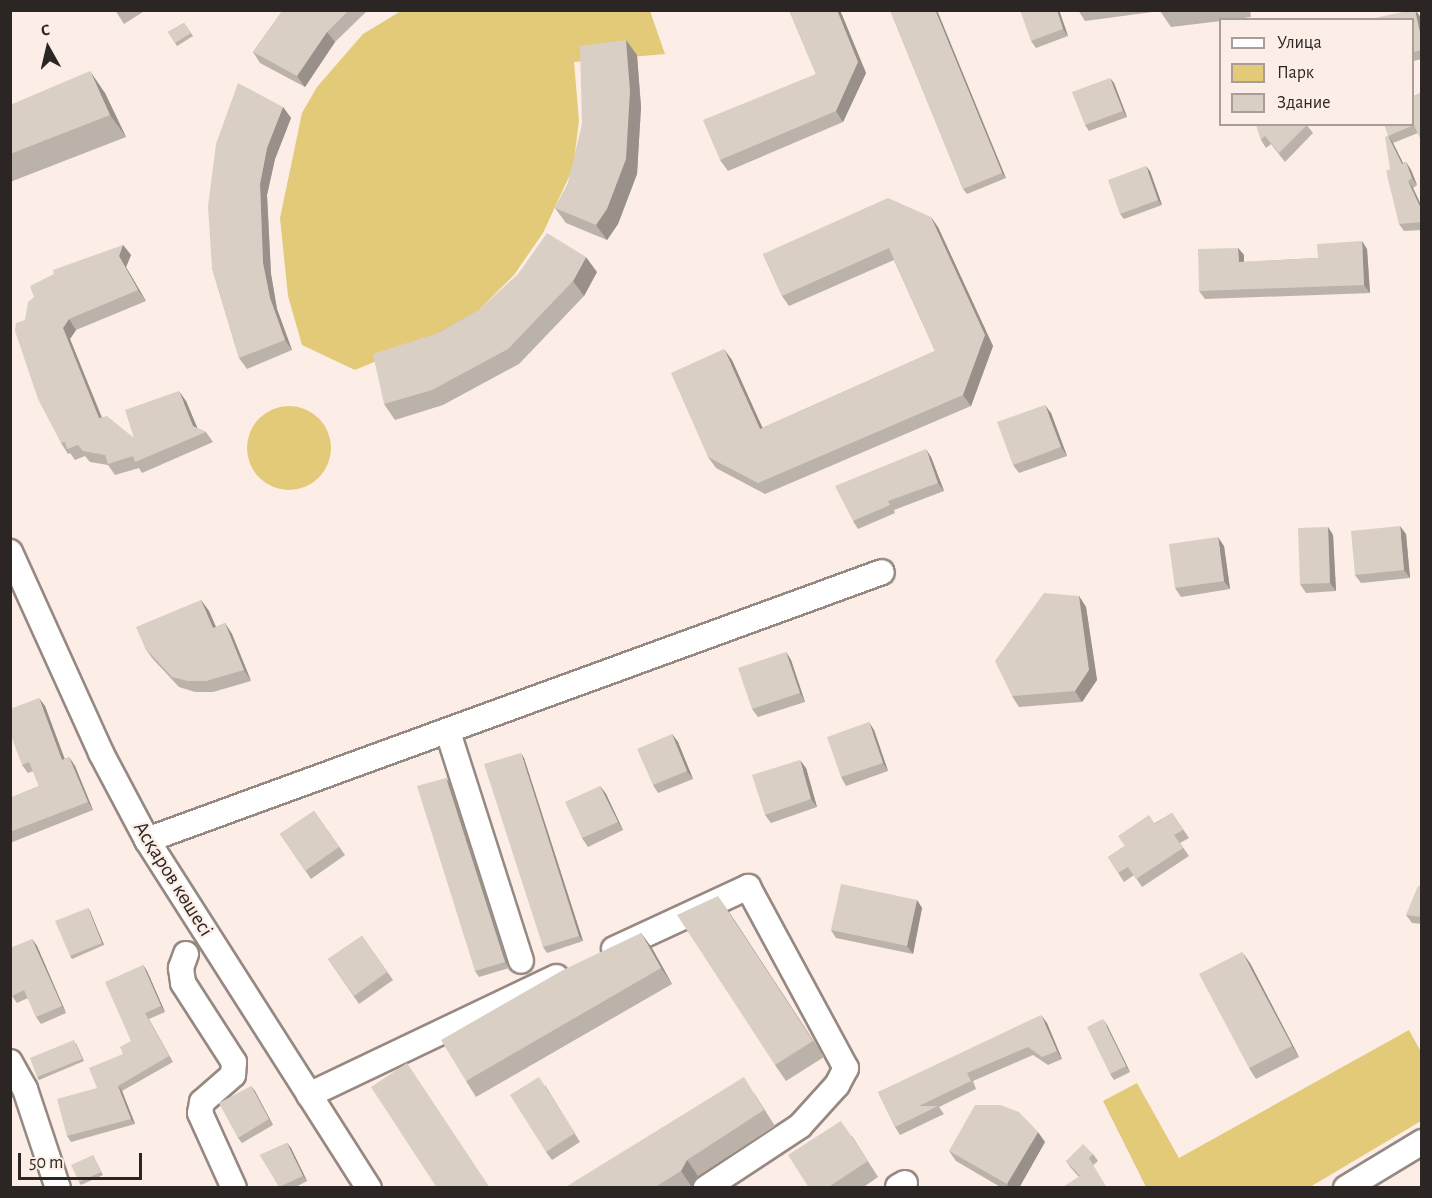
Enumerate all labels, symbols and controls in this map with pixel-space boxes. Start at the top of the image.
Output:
north arrow [18,18,78,78]
legend [1219,18,1414,126]
text: С [40,22,51,39]
text: Улица [1277,34,1322,52]
text: Парк [1277,64,1314,82]
text: Здание [1277,94,1331,112]
street label: Асқаров көшесі [128,817,218,941]
scale bar [21,1141,146,1179]
text: 50 m [29,1154,63,1172]

